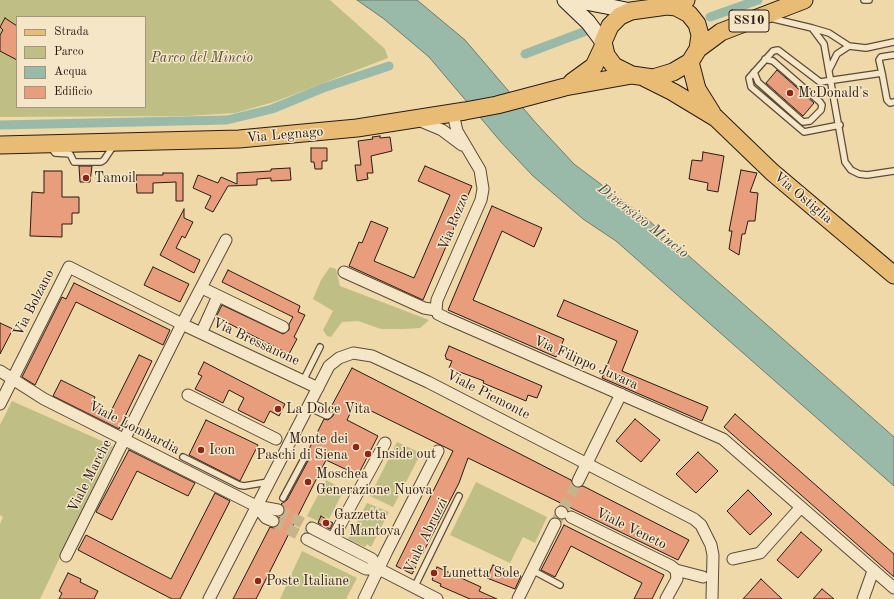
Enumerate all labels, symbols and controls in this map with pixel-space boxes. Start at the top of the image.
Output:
road number: SS10 [729,10,769,32]
legend [16,16,146,108]
text: Strada [54,26,89,38]
text: Parco [54,46,84,58]
park label: Parco del Mincio [151,50,253,66]
text: Acqua [54,66,87,78]
place label: McDonald's [798,85,869,101]
text: Edificio [54,86,93,98]
marker: McDonald's [785,88,795,98]
street label: Via Legnago [246,123,324,147]
street label: Via Ostiglia [770,169,836,227]
place label: Tamoil [94,170,136,186]
marker: Tamoil [81,173,91,183]
water label: Diversivo Mincio [594,180,692,262]
street label: Via Pozzo [435,191,473,253]
street label: Via Bolzano [10,267,58,339]
street label: Via Bressanone [210,314,302,370]
street label: Via Filippo Juvara [531,332,641,394]
street label: Viale Piemonte [443,367,533,423]
street label: Viale Lombardia [86,398,182,458]
place label: La Dolce Vita [286,401,370,417]
marker: La Dolce Vita [273,404,283,414]
place label: Monte dei Paschi di Siena [256,431,348,464]
street label: Viale Marche [64,437,116,515]
place label: Icon [209,442,235,458]
marker: Monte dei Paschi di Siena [351,442,361,452]
marker: Icon [196,445,206,455]
place label: Inside out [376,446,436,462]
marker: Inside out [363,449,373,459]
place label: Moschea Generazione Nuova [316,466,432,498]
marker: Moschea Generazione Nuova [303,477,313,487]
street label: Viale Abruzzi [400,495,452,577]
street label: Viale Veneto [593,505,669,553]
place label: Gazzetta di Mantova [334,507,400,540]
marker: Gazzetta di Mantova [321,518,331,528]
place label: Lunetta Sole [442,565,519,581]
marker: Lunetta Sole [429,568,439,578]
place label: Poste Italiane [266,573,349,589]
marker: Poste Italiane [253,576,263,586]

